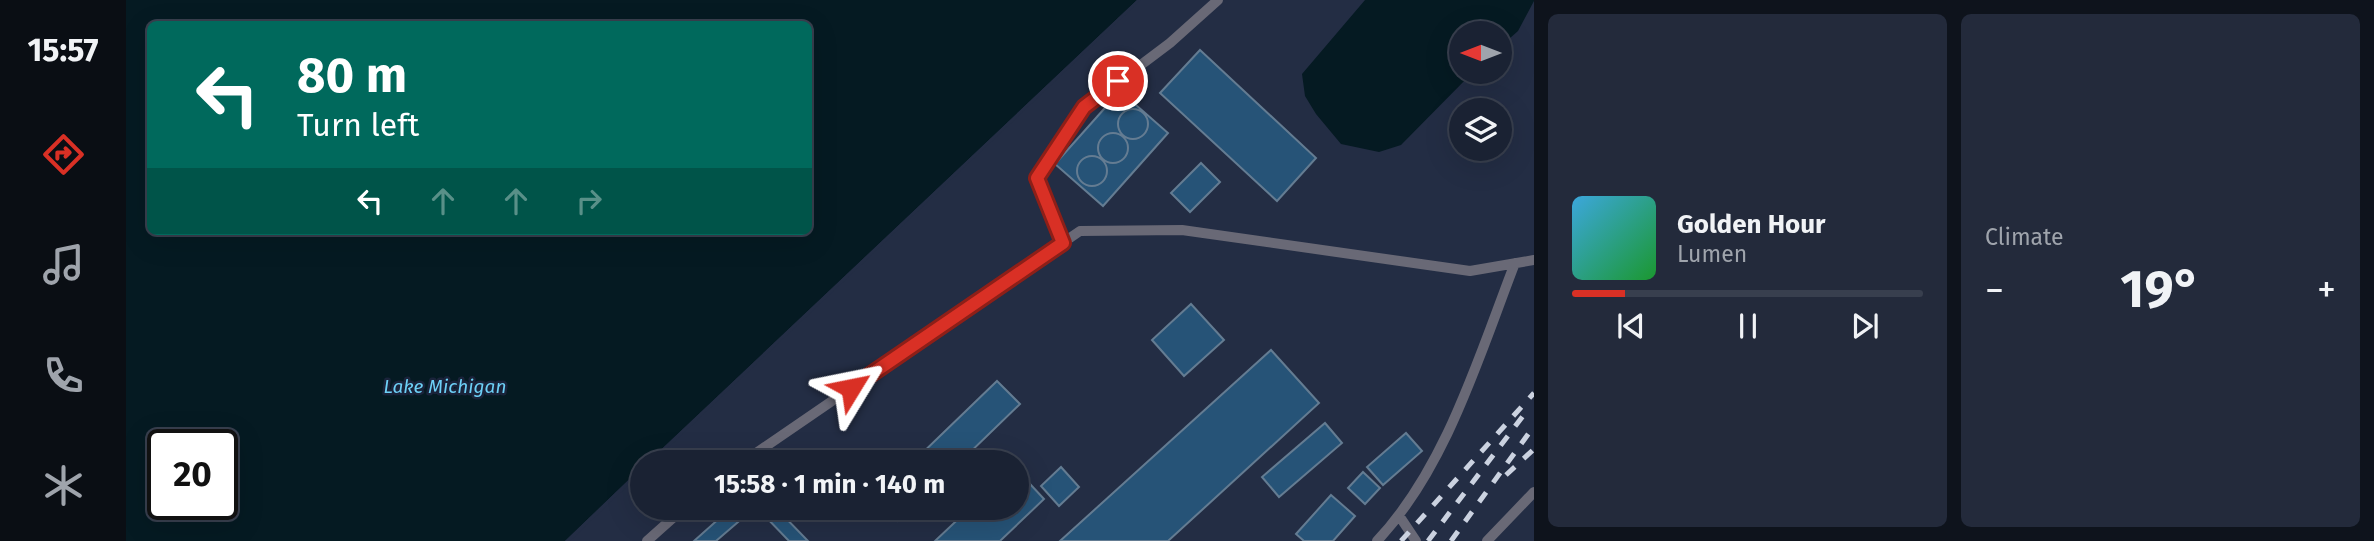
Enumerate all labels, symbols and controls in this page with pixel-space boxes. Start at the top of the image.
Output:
north arrow [1449,21,1512,84]
map controls [1449,21,1512,161]
text: 15:57 [27,31,99,69]
text: 80 m [297,46,407,105]
icon: left [182,49,273,140]
pin [1088,51,1148,111]
icon: arrive [1099,62,1137,100]
button: layers [1449,98,1512,161]
text: Turn left [297,106,419,144]
icon: directions [39,130,88,179]
icon: left [351,182,389,220]
icon: ahead [424,182,462,220]
icon: ahead [497,182,535,220]
icon: right [570,182,608,220]
text: Golden Hour [1677,209,1825,240]
text: Climate [1985,223,2064,251]
icon: music [39,240,88,289]
text: Lumen [1677,240,1747,268]
text: 19° [2120,258,2201,321]
text: − [1985,267,2004,313]
text: + [2317,267,2336,313]
icon: previous [1612,307,1650,345]
icon: pause [1729,307,1767,345]
icon: next [1846,307,1884,345]
icon: phone [39,351,88,400]
position arrow [814,351,888,425]
water label: Lake Michigan [384,375,506,398]
speed limit sign: 20 [147,429,238,520]
icon: climate [39,461,88,510]
text: 15:58 · 1 min · 140 m [714,469,945,500]

